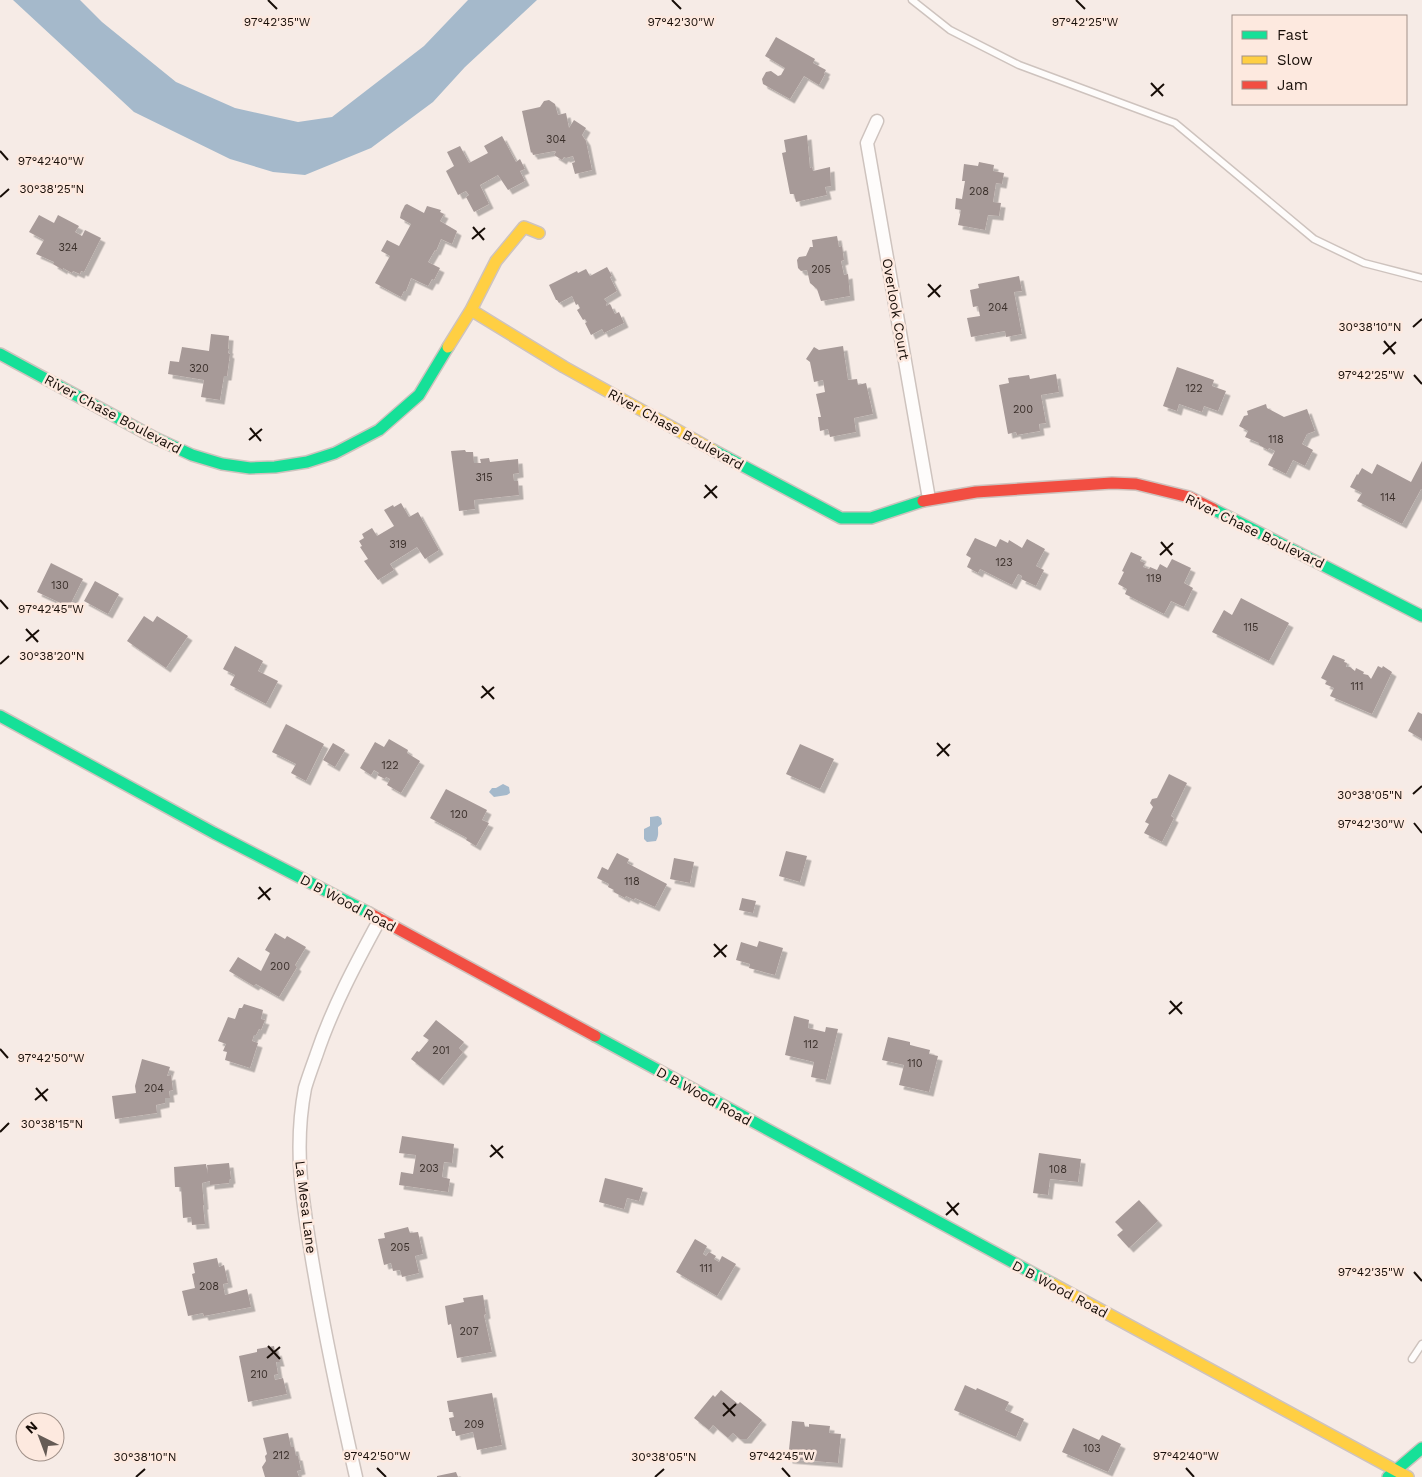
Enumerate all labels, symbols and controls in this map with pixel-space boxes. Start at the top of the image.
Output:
text: 97°42'35"W [244,15,311,29]
text: 97°42'30"W [647,15,715,29]
text: 97°42'25"W [1052,15,1119,29]
legend [1232,15,1407,105]
text: Fast [1277,26,1309,44]
text: Slow [1277,51,1313,69]
text: Jam [1277,76,1308,94]
house number: 304 [546,133,566,146]
text: 97°42'40"W [18,154,85,168]
text: 30°38'25"N [20,182,84,196]
house number: 208 [969,185,989,198]
house number: 324 [58,241,78,254]
street label: Overlook Court [879,257,913,361]
house number: 205 [811,263,831,276]
house number: 204 [988,301,1008,314]
text: 30°38'10"N [1339,320,1401,334]
house number: 320 [189,362,209,375]
text: 97°42'25"W [1338,368,1405,382]
street label: River Chase Boulevard [42,371,184,457]
house number: 122 [1185,382,1203,395]
street label: River Chase Boulevard [605,385,747,473]
house number: 200 [1013,403,1033,416]
house number: 118 [1268,433,1284,446]
house number: 315 [475,471,493,484]
street label: River Chase Boulevard [1183,490,1327,572]
house number: 114 [1380,491,1396,504]
house number: 319 [389,538,407,551]
house number: 123 [995,556,1013,569]
house number: 119 [1146,572,1162,585]
house number: 130 [51,579,69,592]
text: 97°42'45"W [18,602,84,616]
house number: 115 [1244,621,1258,634]
text: 30°38'20"N [19,649,85,663]
house number: 111 [1351,680,1363,693]
house number: 122 [381,759,399,772]
text: 30°38'05"N [1337,788,1403,802]
house number: 120 [450,808,468,821]
text: 97°42'30"W [1337,817,1405,831]
street label: D B Wood Road [297,871,399,935]
house number: 118 [624,875,640,888]
house number: 200 [270,960,290,973]
house number: 112 [804,1038,819,1051]
house number: 201 [432,1044,450,1057]
text: 97°42'50"W [17,1051,85,1065]
house number: 110 [907,1057,923,1070]
street label: D B Wood Road [654,1063,754,1129]
house number: 204 [144,1082,164,1095]
text: 30°38'15"N [21,1117,83,1131]
street label: La Mesa Lane [292,1160,320,1254]
house number: 203 [419,1162,439,1175]
house number: 108 [1049,1163,1067,1176]
house number: 205 [390,1241,410,1254]
street label: D B Wood Road [1009,1257,1111,1321]
house number: 111 [700,1262,712,1275]
text: 97°42'35"W [1338,1265,1405,1279]
house number: 208 [199,1280,219,1293]
house number: 207 [459,1325,479,1338]
house number: 210 [250,1368,268,1381]
north arrow [15,1412,65,1462]
text: N [22,1418,41,1437]
house number: 209 [464,1418,484,1431]
house number: 103 [1083,1442,1101,1455]
house number: 212 [272,1449,290,1462]
text: 97°42'50"W [343,1449,411,1463]
text: 97°42'45"W [749,1449,815,1463]
text: 97°42'40"W [1153,1449,1220,1463]
text: 30°38'10"N [114,1450,176,1464]
text: 30°38'05"N [631,1450,697,1464]

